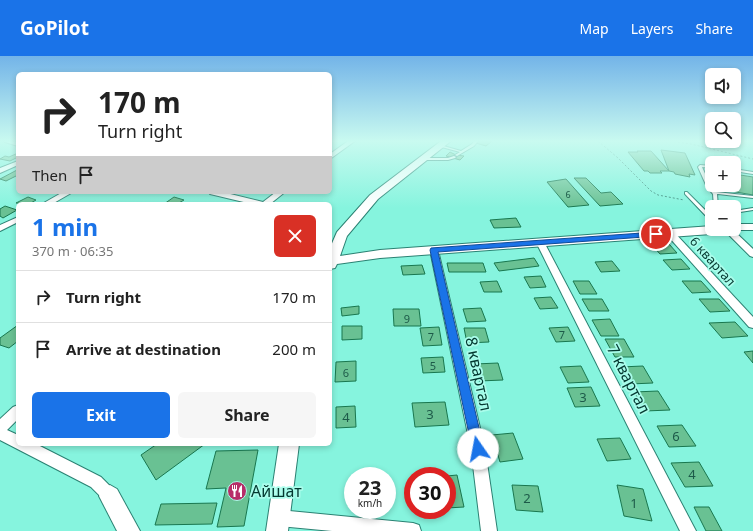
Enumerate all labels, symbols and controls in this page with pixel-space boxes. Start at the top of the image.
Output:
text: GoPilot [20,15,89,41]
text: Map [580,19,609,38]
text: Layers [631,19,673,38]
text: Share [695,19,733,38]
map controls [705,68,741,236]
button: sound [705,68,741,104]
text: 170 m [98,83,181,121]
icon: right [32,88,84,140]
button: search [705,112,741,148]
text: Turn right [98,119,182,143]
button: + [705,156,741,192]
icon: arrive [75,164,97,186]
text: Then [32,165,67,185]
house number: 6 [565,188,571,201]
button: − [705,200,741,236]
text: 1 min [32,210,98,243]
button: close [274,215,316,257]
pin [639,217,673,251]
icon: arrive [645,223,667,245]
street label: 6 квартал [686,232,740,290]
text: 370 m · 06:35 [32,242,113,260]
icon: right [32,286,54,308]
text: Turn right [66,287,141,307]
text: 170 m [272,287,316,307]
house number: 9 [404,311,410,326]
house number: 7 [559,327,565,342]
house number: 7 [428,329,434,344]
street label: 8 квартал [460,335,498,413]
icon: arrive [32,338,54,360]
text: Arrive at destination [66,339,221,359]
text: 200 m [272,339,316,359]
street label: 7 квартал [602,341,656,417]
house number: 5 [430,358,436,373]
house number: 6 [343,365,349,380]
house number: 3 [579,388,587,406]
button: Exit [32,392,170,438]
button: Share [178,392,316,438]
house number: 3 [426,405,434,423]
house number: 4 [342,408,350,426]
house number: 6 [672,427,680,445]
position arrow [457,428,499,470]
house number: 4 [688,465,696,483]
speed limit sign: 30 [404,467,456,519]
text: 23 [359,474,381,501]
restaurant icon: Айшат [226,480,248,502]
place label: Айшат [251,480,302,502]
house number: 2 [523,489,531,507]
house number: 1 [630,494,638,512]
text: km/h [358,496,382,510]

